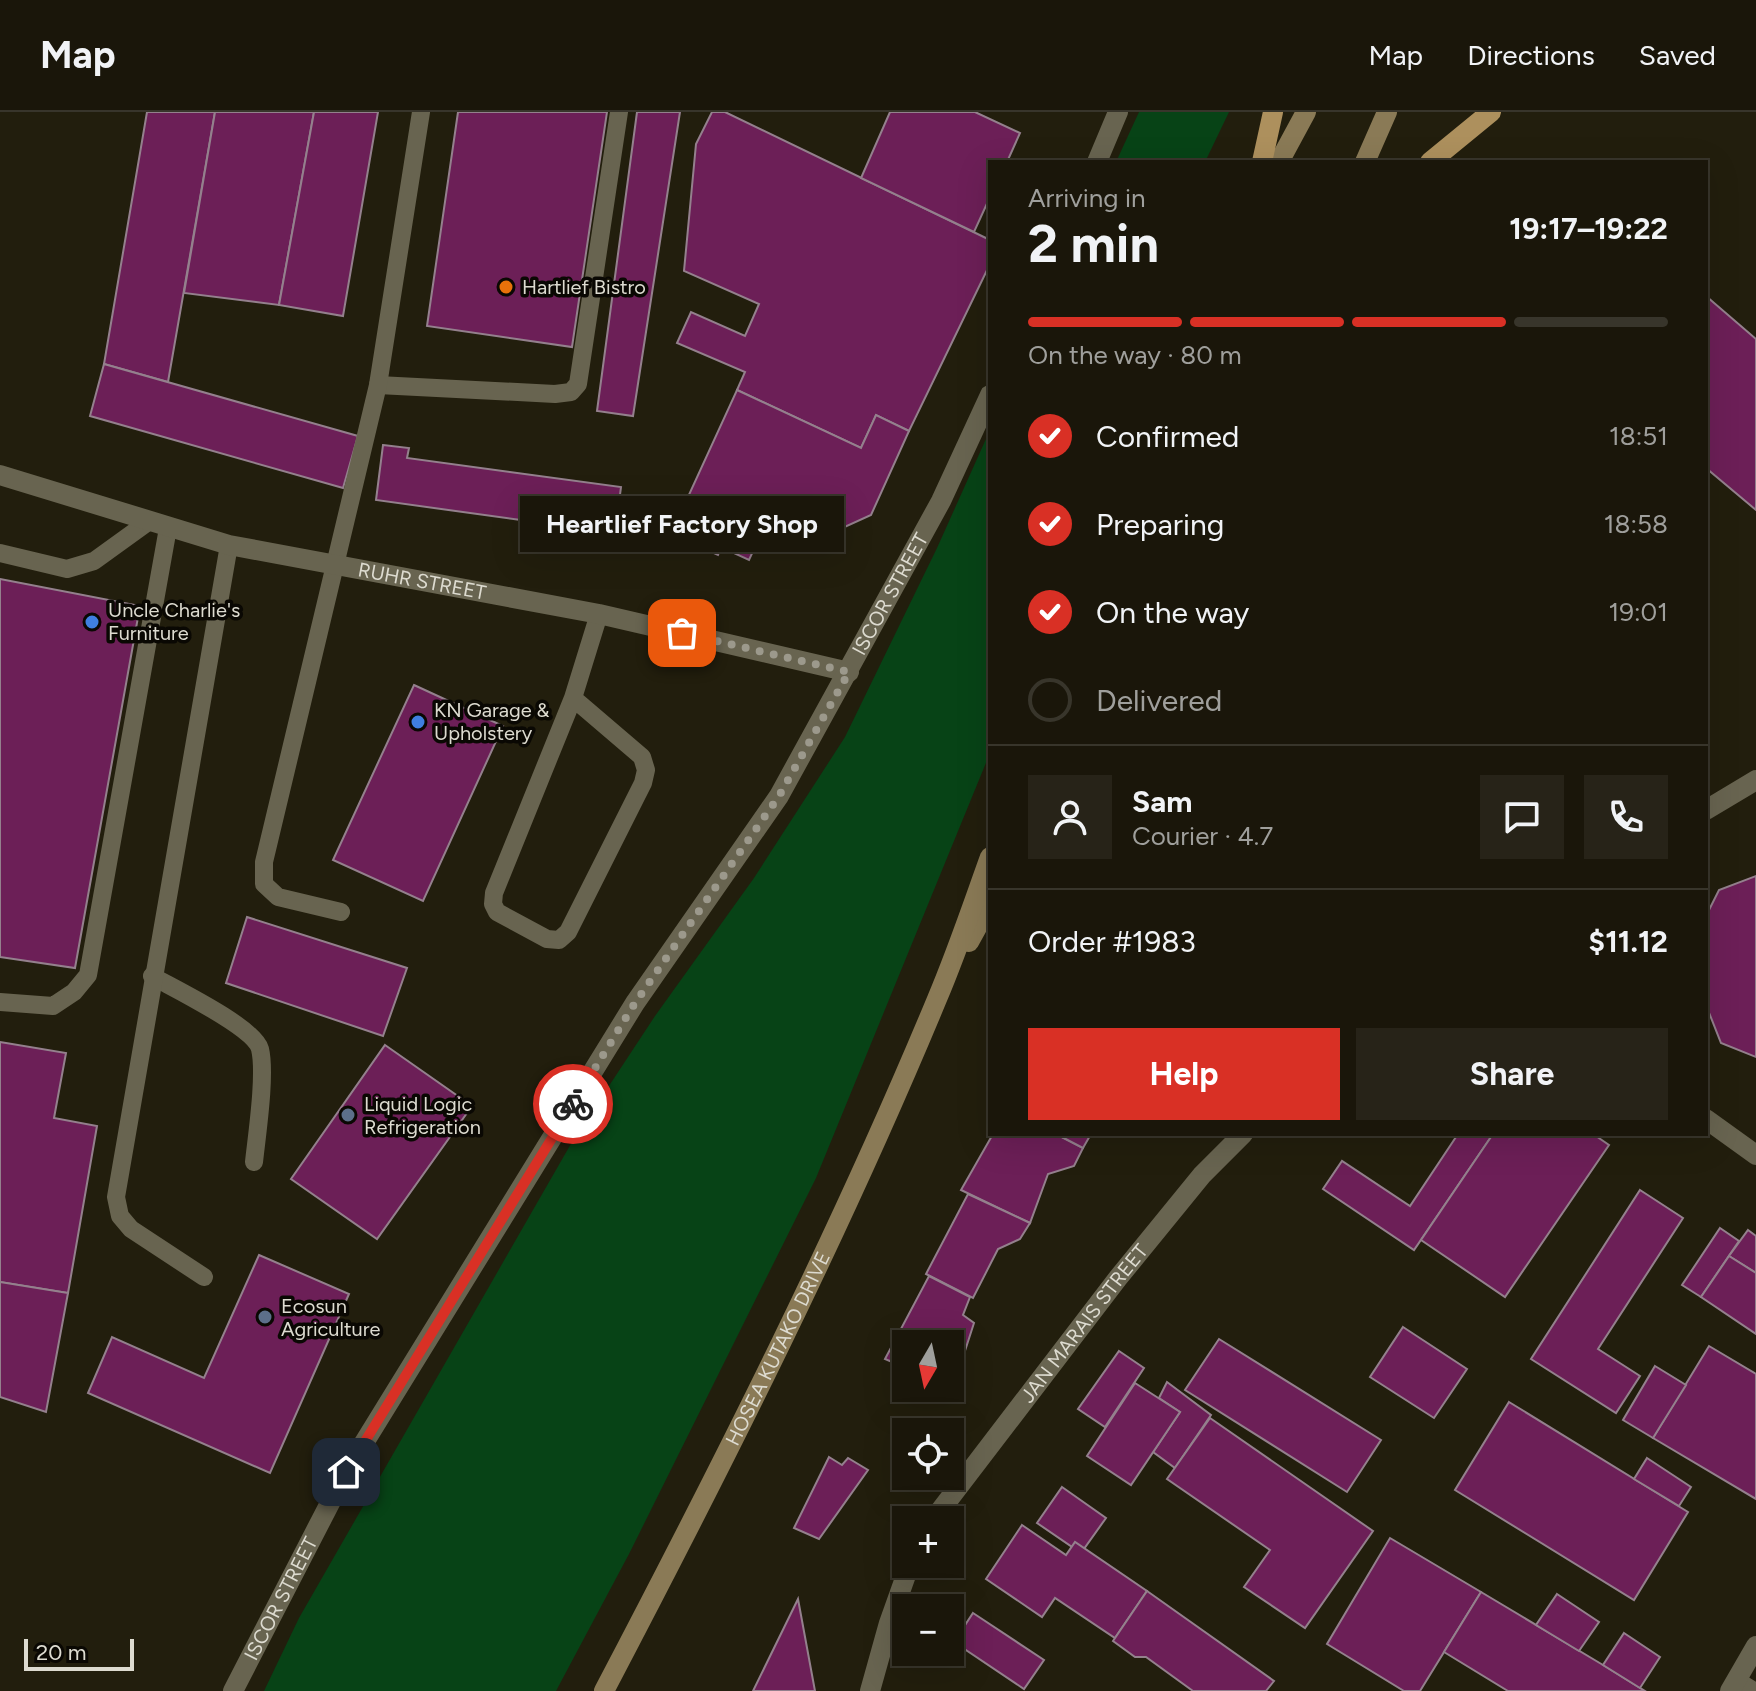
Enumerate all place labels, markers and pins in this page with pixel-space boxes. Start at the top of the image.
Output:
place label: Hartlief Bistro [522,275,646,299]
marker: Hartlief Bistro [497,278,515,296]
callout: Heartlief Factory Shop [520,497,844,553]
place label: Uncle Charlie's Furniture [108,598,240,645]
pin [648,599,716,667]
marker: Uncle Charlie's Furniture [83,613,101,631]
place label: KN Garage & Upholstery [434,698,550,745]
marker: KN Garage & Upholstery [409,713,427,731]
place label: Liquid Logic Refrigeration [364,1092,481,1139]
marker: Liquid Logic Refrigeration [339,1106,357,1124]
place label: Ecosun Agriculture [281,1294,380,1341]
marker: Ecosun Agriculture [256,1308,274,1326]
pin [312,1438,380,1506]

